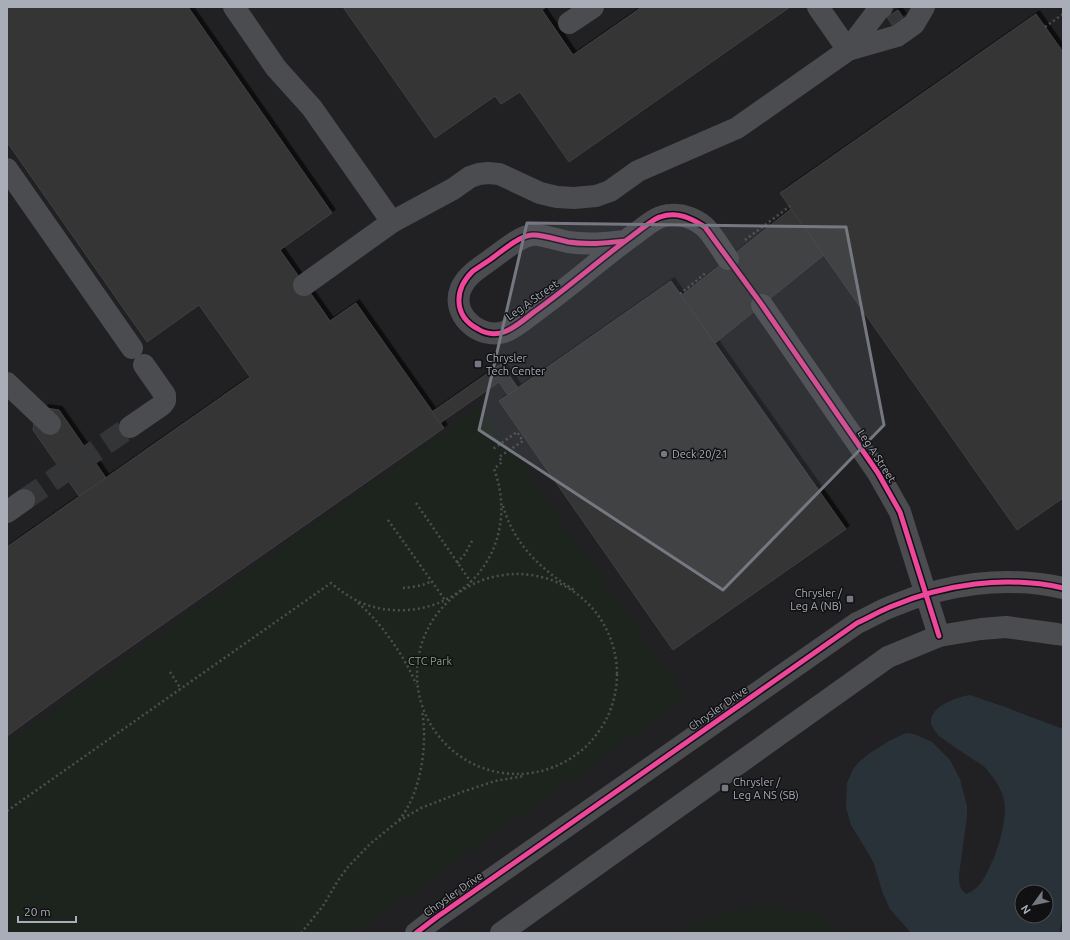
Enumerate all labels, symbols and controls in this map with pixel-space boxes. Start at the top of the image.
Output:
street label: Leg A Street [504,277,561,322]
place label: Chrysler Tech Center [486,352,546,377]
marker: Chrysler Tech Center [473,359,483,369]
street label: Leg A Street [855,427,899,485]
place label: Deck 20/21 [672,448,728,460]
marker: Deck 20/21 [659,449,669,459]
place label: Chrysler / Leg A (NB) [790,587,843,613]
marker: Chrysler / Leg A (NB) [845,594,855,604]
park label: CTC Park [408,655,452,667]
street label: Chrysler Drive [686,683,750,733]
place label: Chrysler / Leg A NS (SB) [733,776,799,802]
marker: Chrysler / Leg A NS (SB) [720,783,730,793]
street label: Chrysler Drive [421,869,485,919]
north arrow [1014,884,1054,924]
scale bar [18,898,76,924]
text: N [1018,903,1033,916]
text: 20 m [24,905,51,918]

